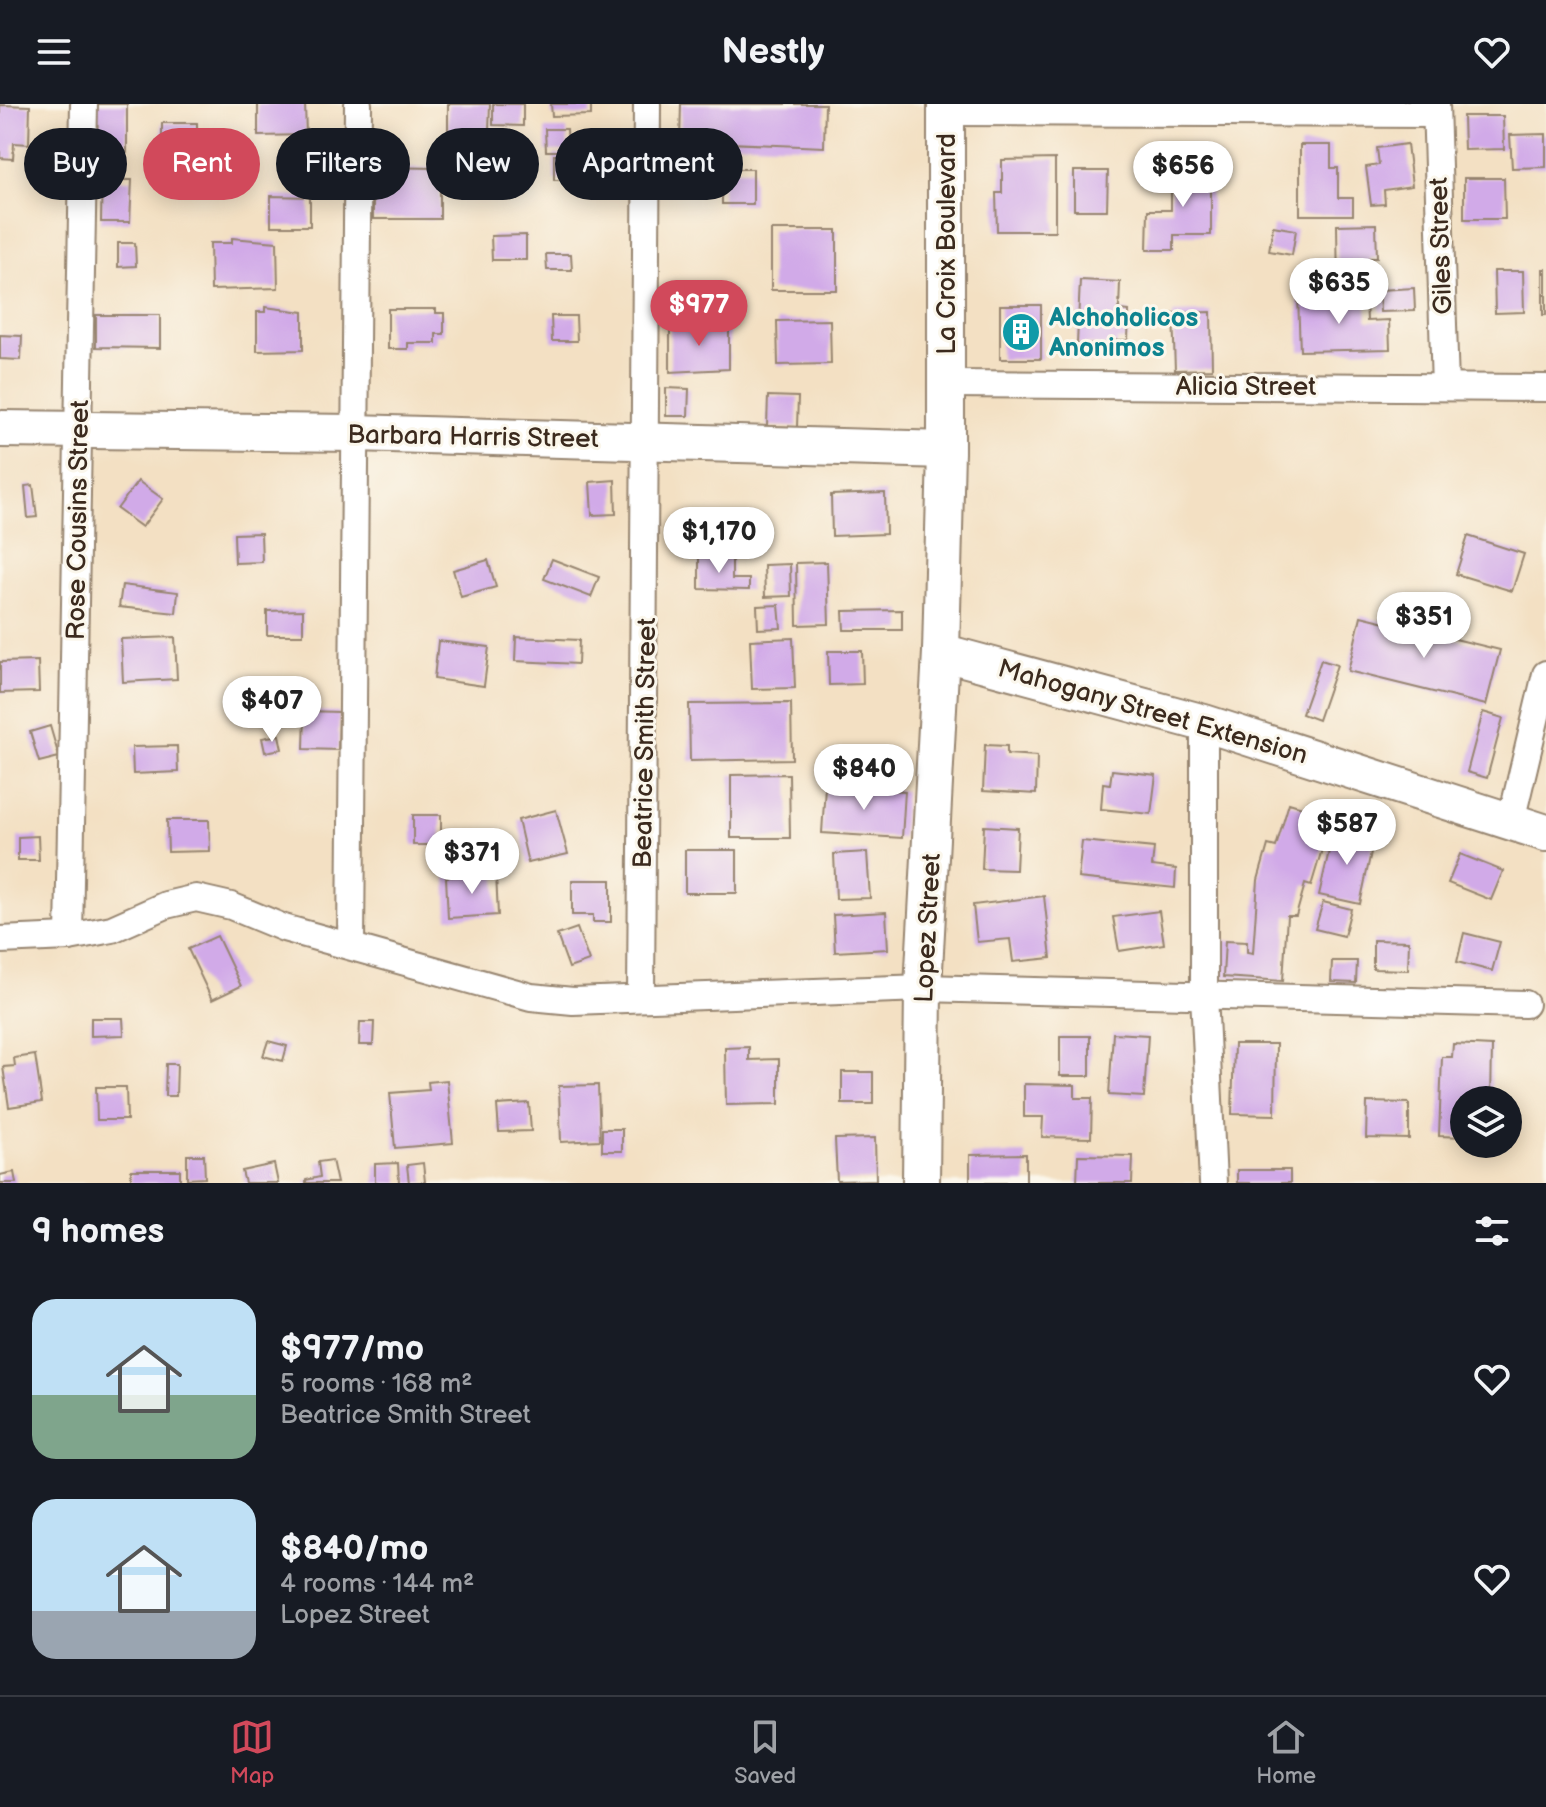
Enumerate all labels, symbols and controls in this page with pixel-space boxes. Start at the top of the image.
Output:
icon: menu [32,30,76,74]
icon: heart [1470,30,1514,74]
text: Nestly [722,31,825,74]
chip: Buy [24,128,127,200]
chip: Rent [143,128,260,200]
chip: Filters [276,128,410,200]
chip: New [426,128,539,200]
chip: Apartment [555,128,743,200]
street label: La Croix Boulevard [932,133,963,355]
pin: $656 [1136,141,1230,209]
text: $656 [1151,151,1215,182]
street label: Giles Street [1424,177,1459,315]
pin: $635 [1292,258,1386,326]
text: $635 [1307,268,1371,299]
pin: $977 [652,280,746,348]
text: $977 [668,290,730,321]
place label: Alchoholicos Anonimos [1048,303,1199,364]
building icon: Alchoholicos Anonimos [1000,311,1042,353]
street label: Alicia Street [1176,372,1316,403]
street label: Rose Cousins Street [61,400,96,640]
street label: Barbara Harris Street [347,420,599,455]
pin: $1,170 [654,507,784,575]
text: $1,170 [681,517,757,548]
pin: $351 [1377,592,1471,660]
text: $351 [1395,602,1453,633]
street label: Beatrice Smith Street [628,617,663,869]
street label: Mahogany Street Extension [994,653,1311,772]
pin: $407 [225,676,319,744]
text: $407 [241,686,304,717]
pin: $840 [817,744,911,812]
text: $840 [832,754,896,785]
pin: $587 [1300,799,1394,867]
text: $587 [1316,809,1378,840]
pin: $371 [425,828,519,896]
text: $371 [443,838,501,869]
street label: Lopez Street [909,852,948,1004]
map controls [1450,1086,1522,1158]
button: layers [1450,1086,1522,1158]
icon: filters [1470,1209,1514,1253]
text: 9 homes [32,1211,164,1252]
text: $977/mo [280,1328,424,1369]
icon: home [96,1331,192,1427]
icon: heart [1470,1357,1514,1401]
text: 5 rooms · 168 m² [280,1369,473,1400]
text: Beatrice Smith Street [280,1400,531,1431]
text: $840/mo [280,1528,428,1569]
icon: home [96,1531,192,1627]
icon: heart [1470,1557,1514,1601]
text: 4 rooms · 144 m² [280,1569,474,1600]
text: Lopez Street [280,1600,430,1631]
tab: Map [230,1715,274,1790]
tab: Saved [734,1715,796,1790]
tab: Home [1256,1715,1316,1790]

